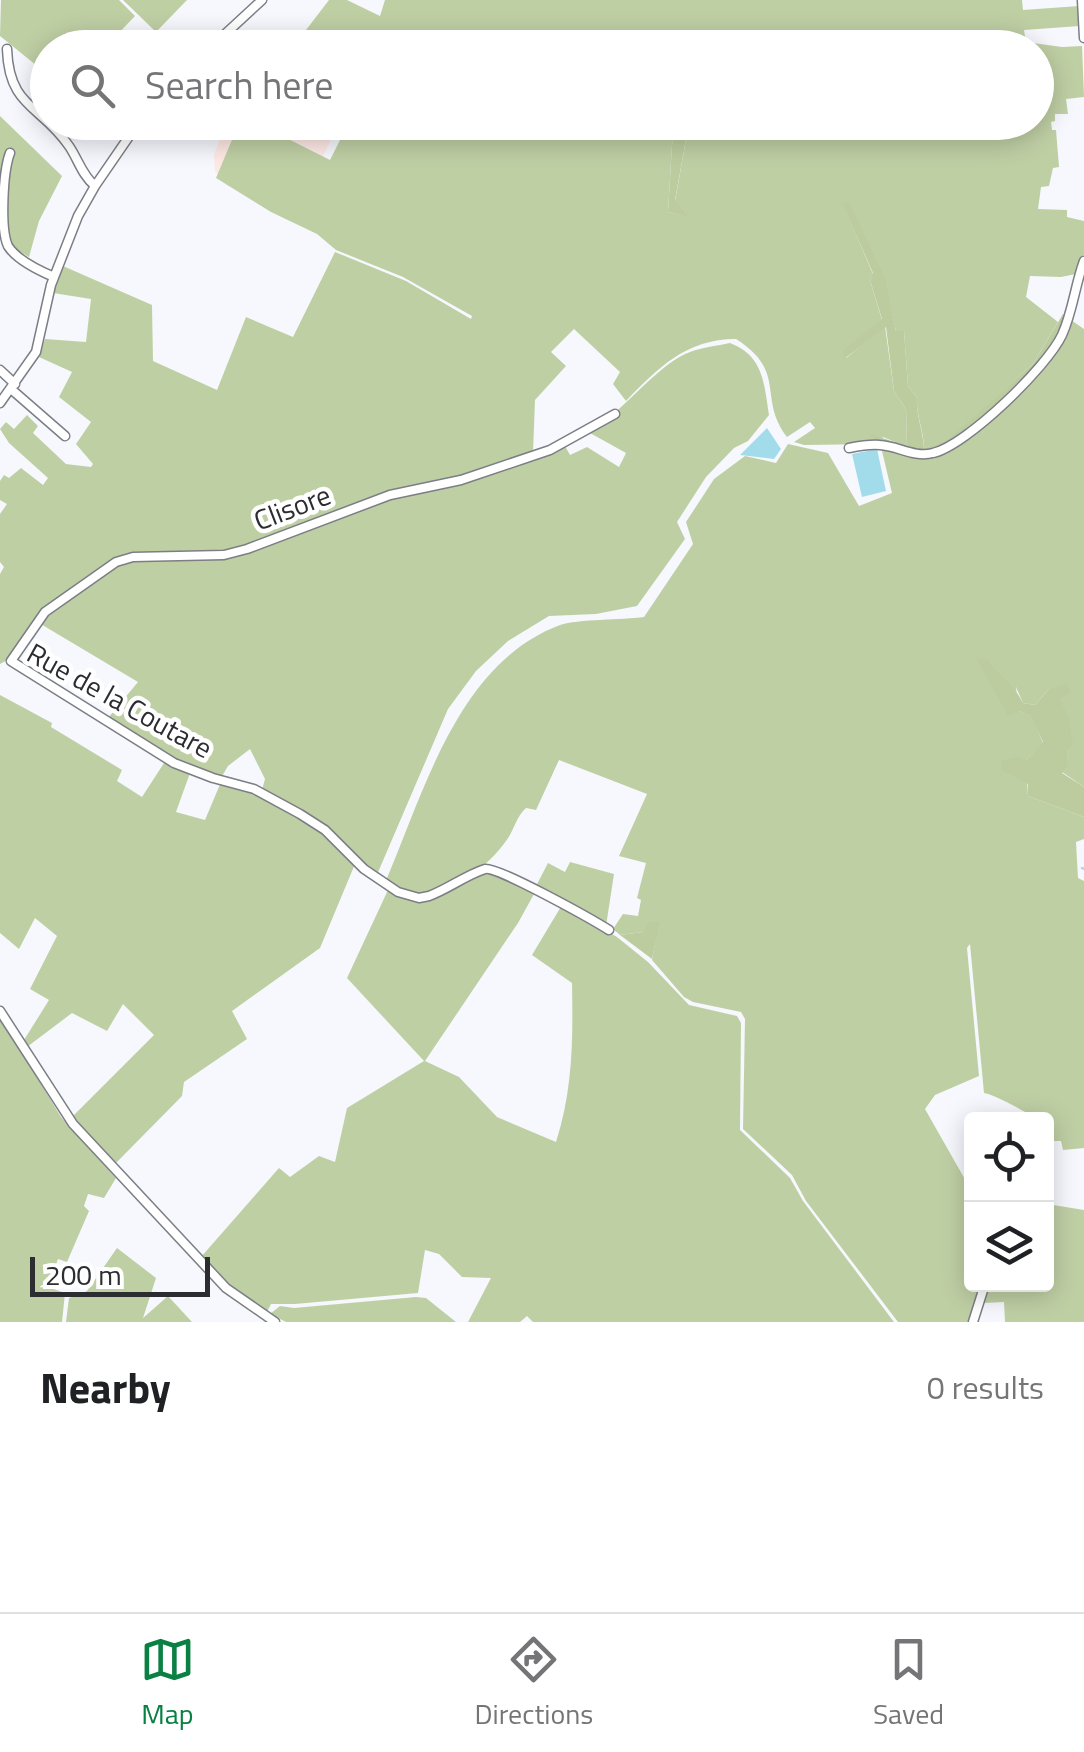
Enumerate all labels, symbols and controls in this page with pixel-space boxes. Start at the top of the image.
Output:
search box [30,30,1054,140]
text: Search here [145,56,333,114]
icon: search [65,58,120,113]
street label: Clisore [247,473,337,541]
street label: Rue de la Coutare [19,631,221,769]
map controls [964,1112,1054,1292]
button: locate [964,1112,1054,1202]
button: layers [964,1202,1054,1292]
scale bar [30,1252,210,1296]
text: 200 m [45,1253,122,1296]
text: Nearby [40,1355,171,1419]
text: 0 results [927,1363,1044,1411]
tab: Map [140,1632,195,1735]
tab: Directions [475,1632,593,1735]
tab: Saved [873,1632,944,1735]

